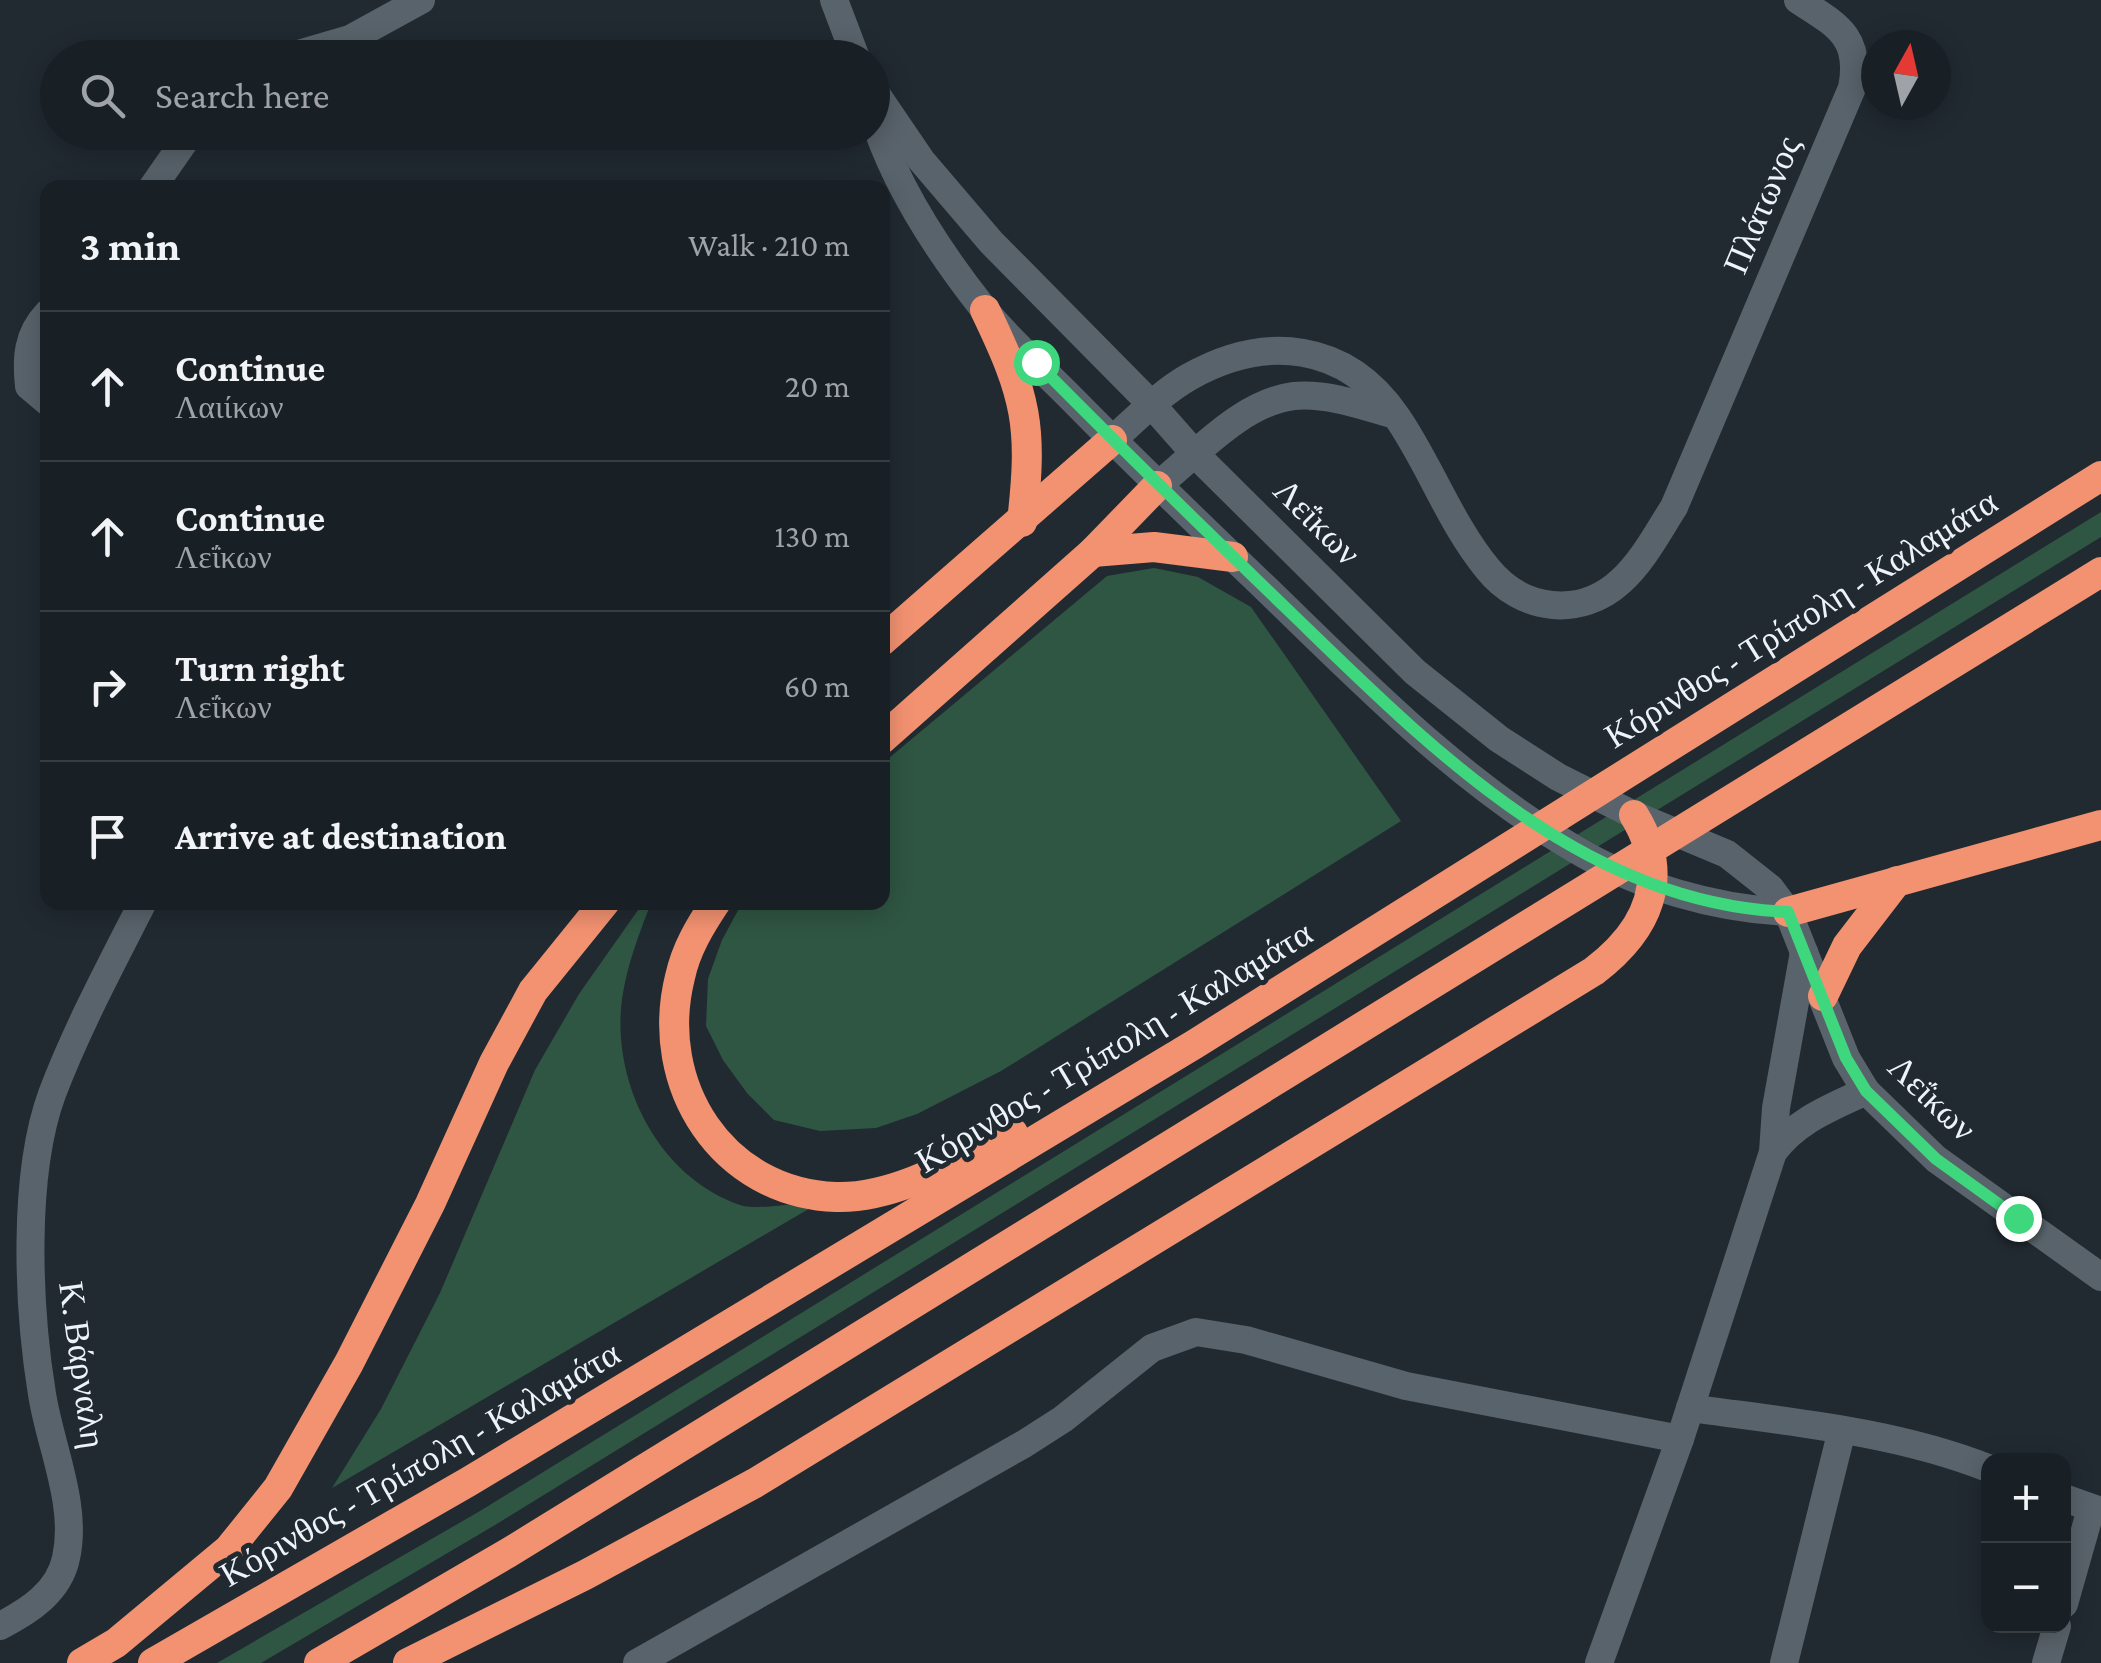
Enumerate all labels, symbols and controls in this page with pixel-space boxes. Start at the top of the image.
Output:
north arrow [1861,30,1951,120]
search box [40,40,890,150]
icon: search [75,68,130,123]
text: Search here [155,74,329,116]
street label: Πλάτωνος [1716,131,1808,279]
text: 3 min [80,222,180,269]
text: Walk · 210 m [688,227,850,263]
route start [1014,340,1060,386]
text: Continue [175,347,325,389]
icon: ahead [80,359,135,414]
text: 20 m [785,368,850,404]
text: Λαιίκων [175,389,284,425]
street label: Λεΐκων [1266,471,1368,573]
street label: Κόρινθος - Τρίπολη - Καλαμάτα [1598,482,2004,756]
text: Continue [175,497,325,539]
icon: ahead [80,509,135,564]
text: 130 m [774,518,850,554]
text: Λεΐκων [175,539,272,575]
text: Turn right [175,647,344,689]
icon: right [80,659,135,714]
text: 60 m [784,668,850,704]
text: Λεΐκων [175,689,272,725]
icon: arrive [80,809,135,864]
text: Arrive at destination [175,815,507,857]
street label: Κόρινθος - Τρίπολη - Καλαμάτα [909,913,1319,1181]
street label: Λεΐκων [1880,1047,1984,1149]
route end [1996,1196,2042,1242]
street label: Κ. Βάρναλη [51,1279,113,1451]
street label: Κόρινθος - Τρίπολη - Καλαμάτα [213,1333,627,1595]
map controls [1981,1453,2071,1633]
button: + [1981,1453,2071,1543]
button: − [1981,1543,2071,1633]

